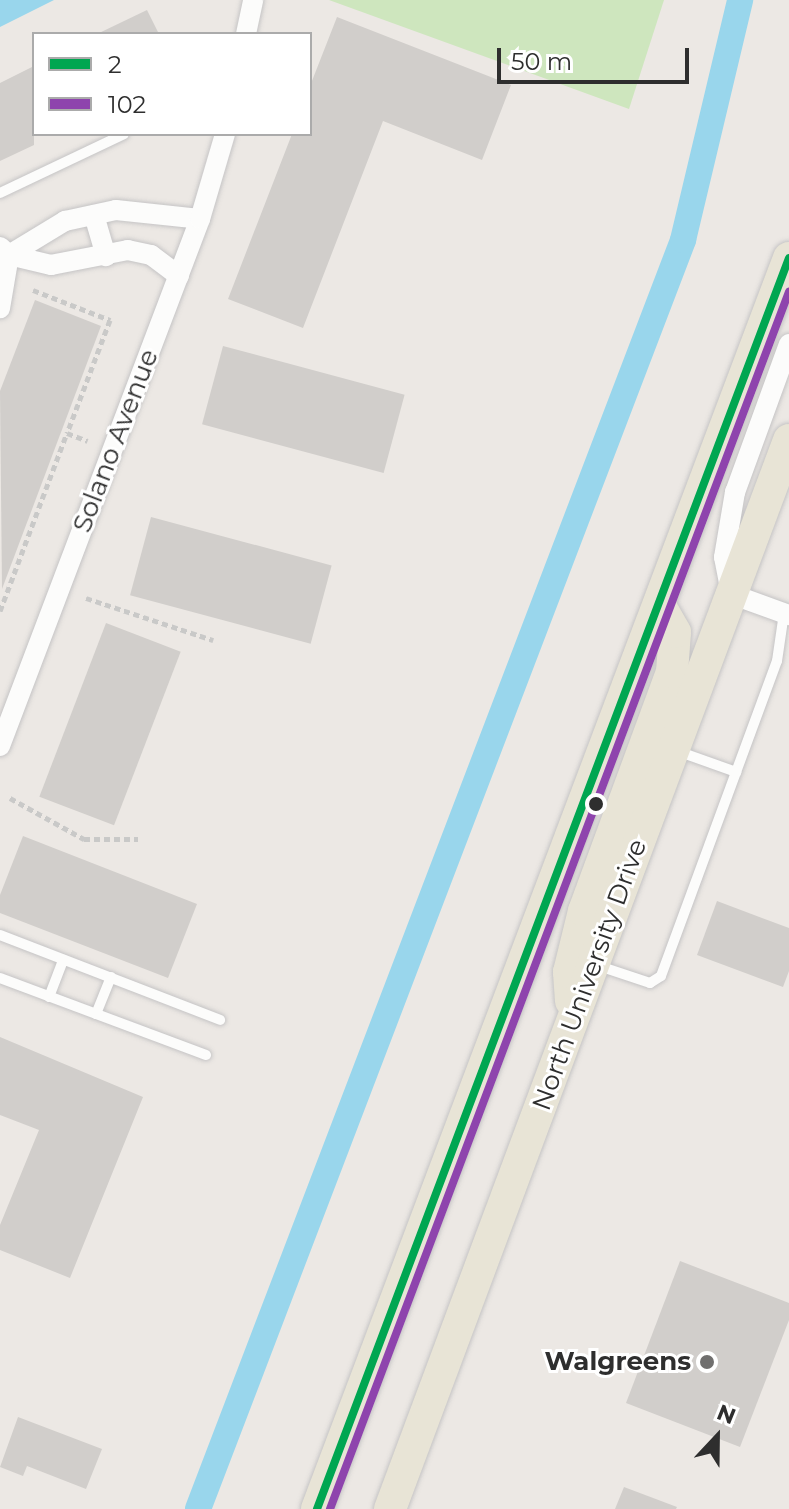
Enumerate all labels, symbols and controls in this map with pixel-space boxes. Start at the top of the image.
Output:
legend [32,32,312,136]
scale bar [501,32,693,82]
text: 50 m [511,47,572,76]
text: 2 [108,50,122,79]
text: 102 [108,90,146,119]
street label: Solano Avenue [67,345,165,537]
unlabelled marker [588,796,604,812]
street label: North University Drive [526,835,654,1115]
place label: Walgreens [545,1346,691,1378]
marker: Walgreens [698,1353,716,1371]
north arrow [677,1397,757,1477]
text: N [713,1398,739,1430]

